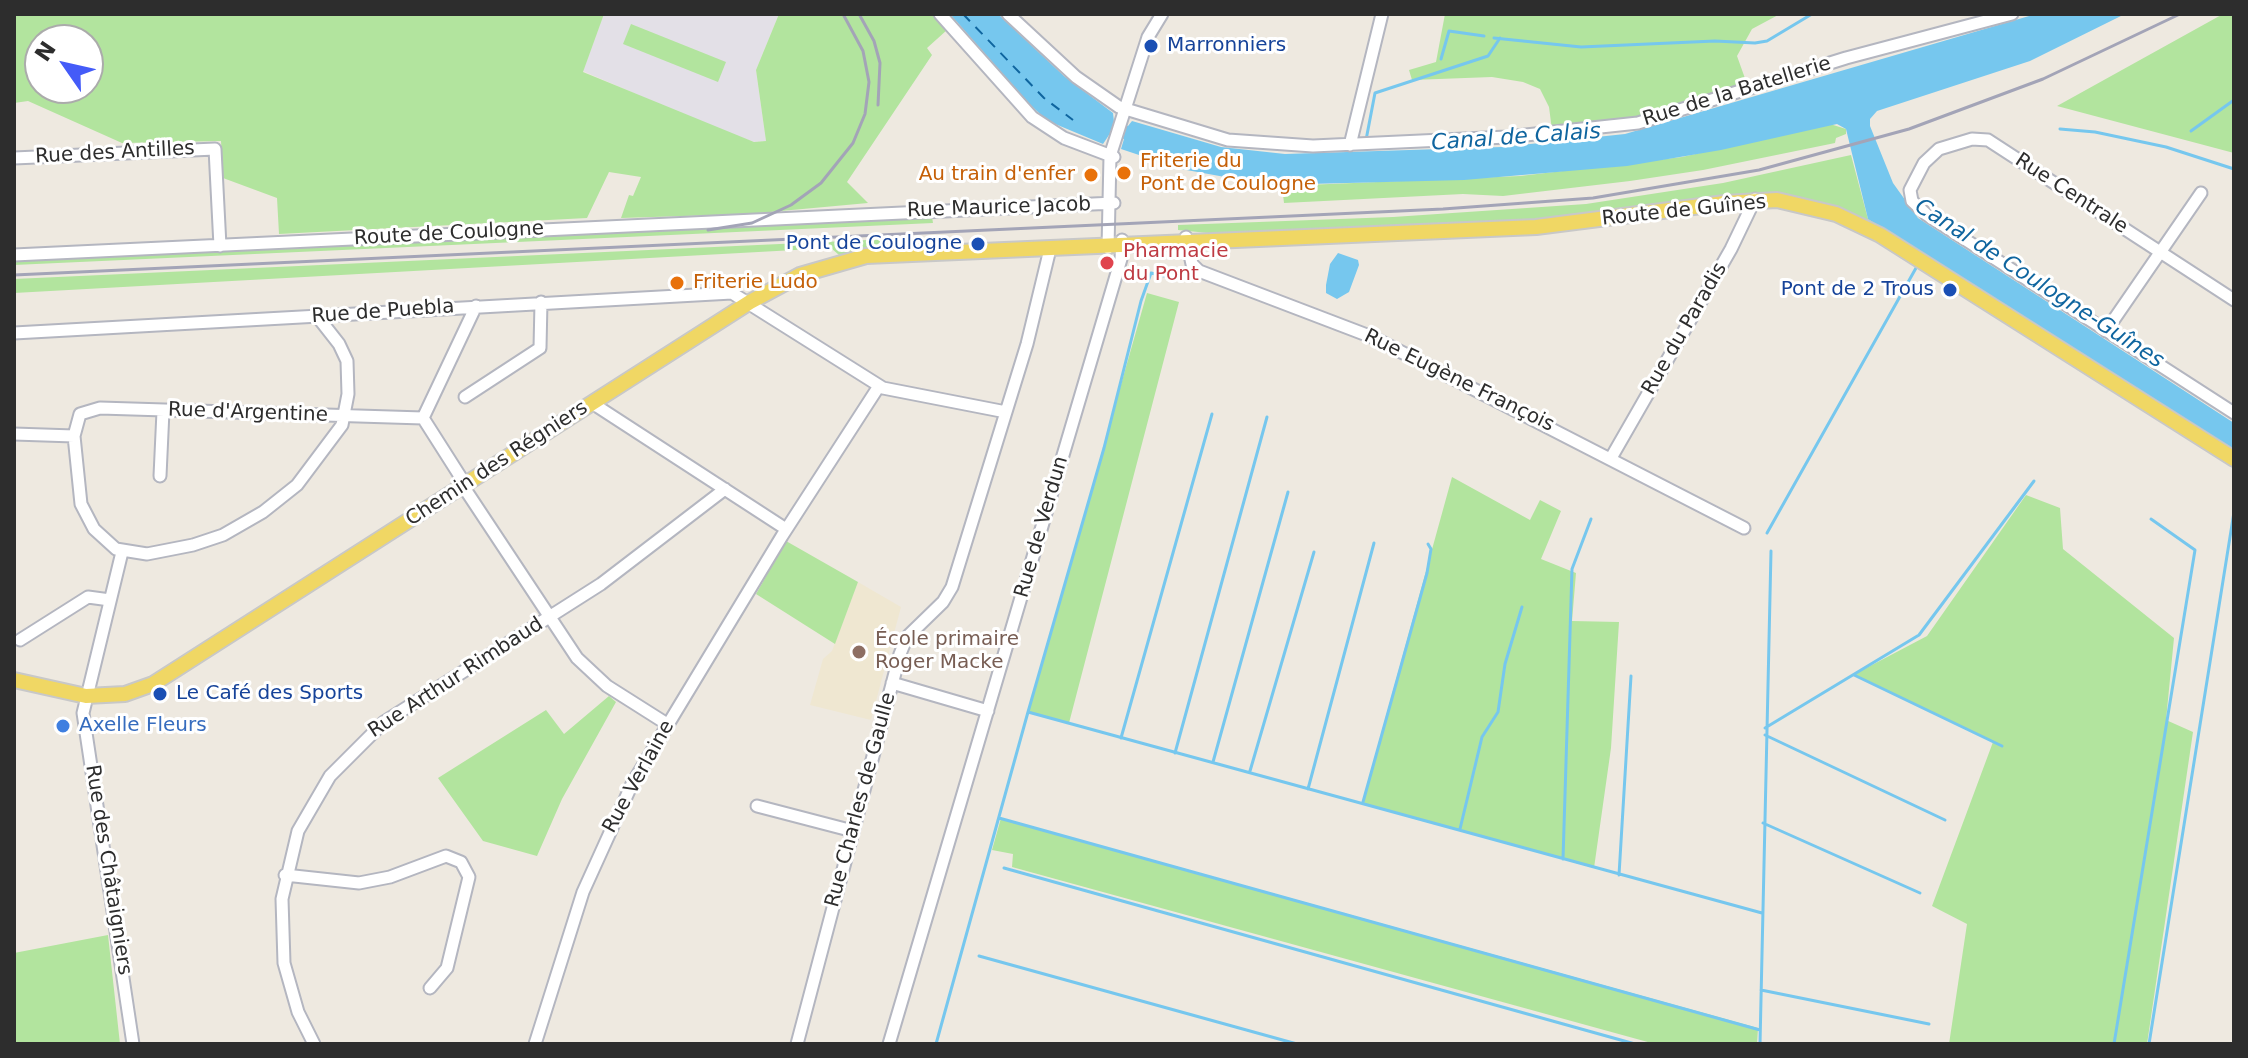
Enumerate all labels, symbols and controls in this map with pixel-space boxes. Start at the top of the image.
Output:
north arrow [24,24,104,104]
place label: Marronniers [1167,34,1286,58]
text: N [30,37,61,66]
marker: Marronniers [1142,37,1160,55]
street label: Rue de la Batellerie [1640,52,1834,132]
water label: Canal de Calais [1430,119,1602,157]
street label: Rue des Antilles [35,137,195,169]
street label: Rue Centrale [2010,149,2132,239]
place label: Friterie du Pont de Coulogne [1140,150,1316,197]
place label: Au train d'enfer [919,163,1075,187]
marker: Friterie du Pont de Coulogne [1115,164,1133,182]
marker: Au train d'enfer [1082,166,1100,184]
street label: Route de Guînes [1601,190,1767,232]
street label: Rue Maurice Jacob [907,193,1091,223]
water label: Canal de Coulogne-Guînes [1910,194,2168,374]
street label: Route de Coulogne [353,217,545,251]
place label: Pont de Coulogne [786,232,962,256]
marker: Pont de Coulogne [969,235,987,253]
place label: Pharmacie du Pont [1123,240,1228,287]
marker: Pharmacie du Pont [1098,254,1116,272]
street label: Rue du Paradis [1637,259,1733,399]
place label: Friterie Ludo [693,271,818,295]
marker: Friterie Ludo [668,274,686,292]
place label: Pont de 2 Trous [1781,278,1934,302]
marker: Pont de 2 Trous [1941,281,1959,299]
street label: Rue de Puebla [311,295,455,329]
street label: Rue Eugène François [1360,325,1558,437]
street label: Chemin des Régniers [402,396,592,532]
street label: Rue d'Argentine [168,398,328,428]
street label: Rue de Verdun [1010,453,1074,601]
street label: Rue Arthur Rimbaud [364,613,548,743]
place label: École primaire Roger Macke [875,628,1019,675]
marker: École primaire Roger Macke [850,643,868,661]
place label: Le Café des Sports [176,682,363,706]
marker: Le Café des Sports [151,685,169,703]
street label: Rue Charles de Gaulle [821,690,901,910]
place label: Axelle Fleurs [79,714,207,738]
street label: Rue Verlaine [598,716,680,838]
marker: Axelle Fleurs [54,717,72,735]
street label: Rue des Châtaigniers [80,763,136,977]

